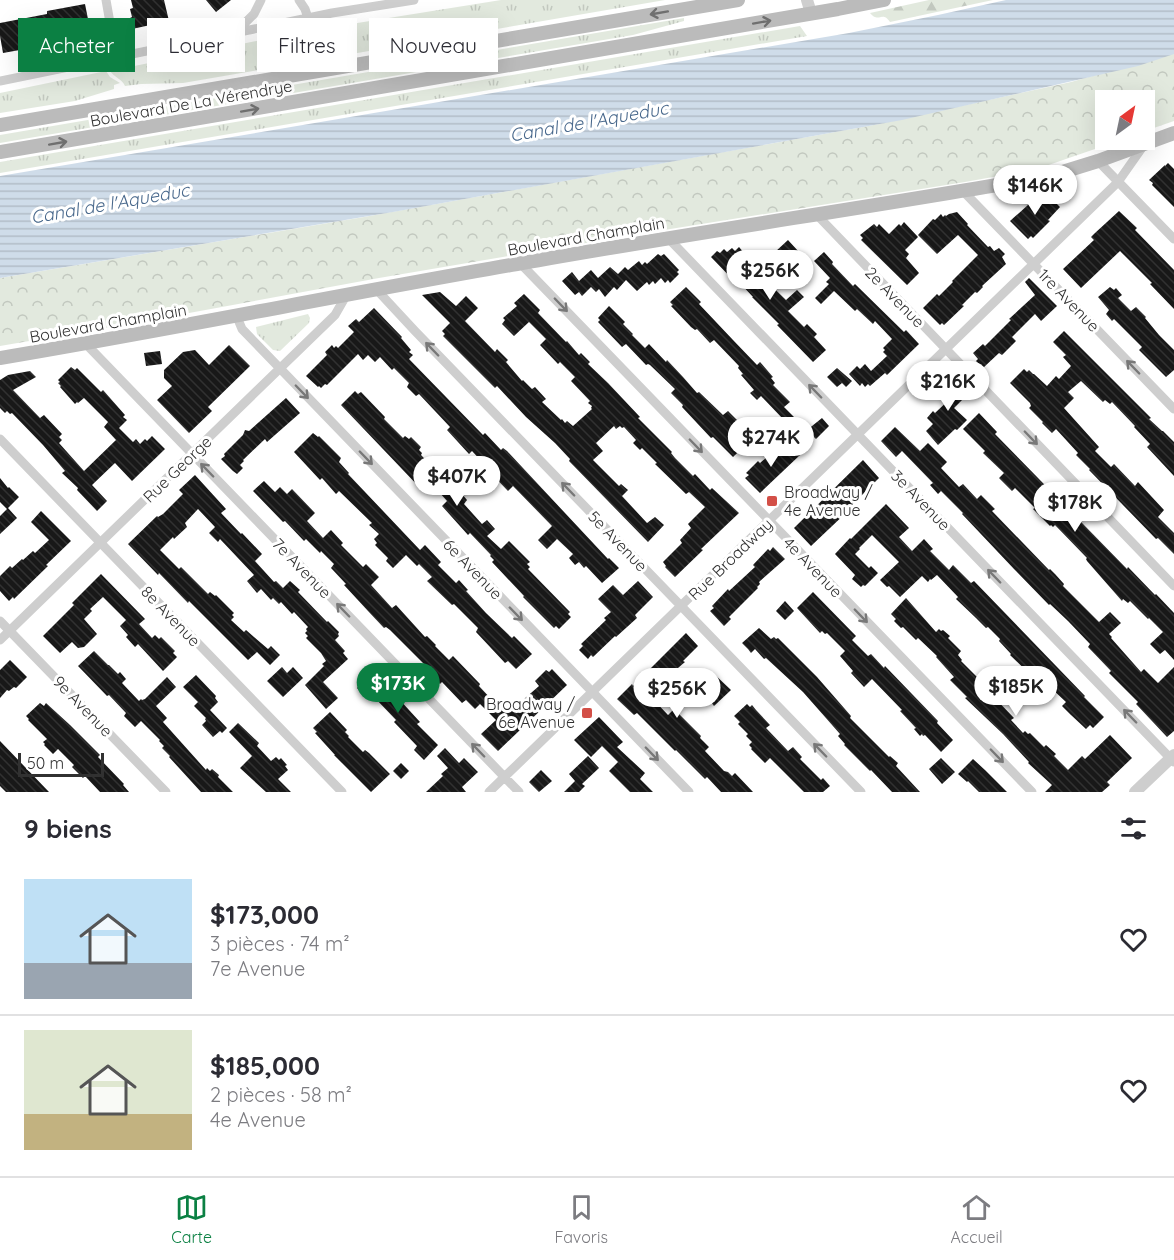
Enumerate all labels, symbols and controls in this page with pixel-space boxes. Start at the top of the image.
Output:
one-way arrow [650,8,670,19]
one-way arrow [752,16,771,27]
chip: Acheter [18,18,135,72]
chip: Louer [147,18,245,72]
chip: Filtres [257,18,357,72]
chip: Nouveau [369,18,498,72]
street label: Boulevard De La Vérendrye [89,75,293,131]
north arrow [1095,90,1155,150]
map controls [1095,90,1155,150]
water label: Canal de l'Aqueduc [508,96,672,147]
one-way arrow [240,104,259,115]
one-way arrow [47,137,67,148]
pin: $146K [993,165,1077,216]
text: $146K [1007,172,1063,197]
water label: Canal de l'Aqueduc [29,178,193,229]
street label: Boulevard Champlain [506,212,666,260]
pin: $256K [728,250,812,301]
text: $256K [741,257,800,282]
street label: 2e Avenue [861,262,929,332]
street label: 1re Avenue [1034,264,1104,336]
one-way arrow [553,298,568,313]
street label: Boulevard Champlain [28,299,188,347]
one-way arrow [425,341,440,356]
one-way arrow [1126,359,1141,374]
pin: $216K [906,361,990,412]
text: $216K [920,368,976,393]
one-way arrow [807,383,822,398]
one-way arrow [295,384,309,399]
pin: $274K [729,417,813,468]
text: $274K [742,424,800,449]
street label: Rue George [139,431,215,507]
one-way arrow [1024,431,1039,446]
one-way arrow [689,438,703,453]
one-way arrow [359,451,374,466]
pin: $407K [415,456,499,507]
one-way arrow [200,463,214,478]
text: $407K [427,463,487,488]
street label: 3e Avenue [887,466,955,534]
one-way arrow [561,481,575,496]
place label: Broadway / 4e Avenue [784,482,874,520]
pin: $178K [1033,482,1117,533]
text: $178K [1048,489,1102,514]
marker: Broadway / 4e Avenue [765,494,779,508]
street label: 5e Avenue [584,506,652,576]
street label: Rue Broadway [684,514,776,604]
street label: 4e Avenue [779,533,847,601]
street label: 7e Avenue [268,534,336,602]
street label: 6e Avenue [439,534,507,604]
one-way arrow [987,569,1001,584]
street label: 8e Avenue [137,581,205,651]
one-way arrow [335,603,350,618]
one-way arrow [509,606,524,621]
one-way arrow [853,609,868,624]
pin: $173K [356,663,440,714]
pin: $185K [974,666,1058,717]
pin: $256K [635,668,719,719]
text: $173K [371,670,425,695]
street label: 9e Avenue [49,671,117,741]
text: $185K [988,673,1044,698]
text: $256K [648,675,707,700]
place label: Broadway / 6e Avenue [486,694,576,732]
marker: Broadway / 6e Avenue [580,706,594,720]
one-way arrow [1123,709,1137,724]
one-way arrow [813,742,828,757]
one-way arrow [472,743,486,758]
one-way arrow [645,746,659,761]
one-way arrow [989,749,1004,764]
scale bar [18,750,104,778]
text: 50 m [27,753,64,773]
text: 9 biens [24,812,112,845]
icon: filters [1117,812,1150,845]
text: $173,000 [210,898,319,931]
icon: home [72,903,144,975]
icon: heart [1117,923,1150,956]
text: 3 pièces · 74 m² [210,931,350,956]
text: 7e Avenue [210,956,305,981]
text: $185,000 [210,1049,320,1082]
icon: home [72,1054,144,1126]
icon: heart [1117,1074,1150,1107]
text: 2 pièces · 58 m² [210,1082,352,1107]
text: 4e Avenue [210,1107,306,1132]
tab: Carte [171,1191,212,1247]
tab: Favoris [555,1191,608,1247]
tab: Accueil [951,1191,1003,1247]

